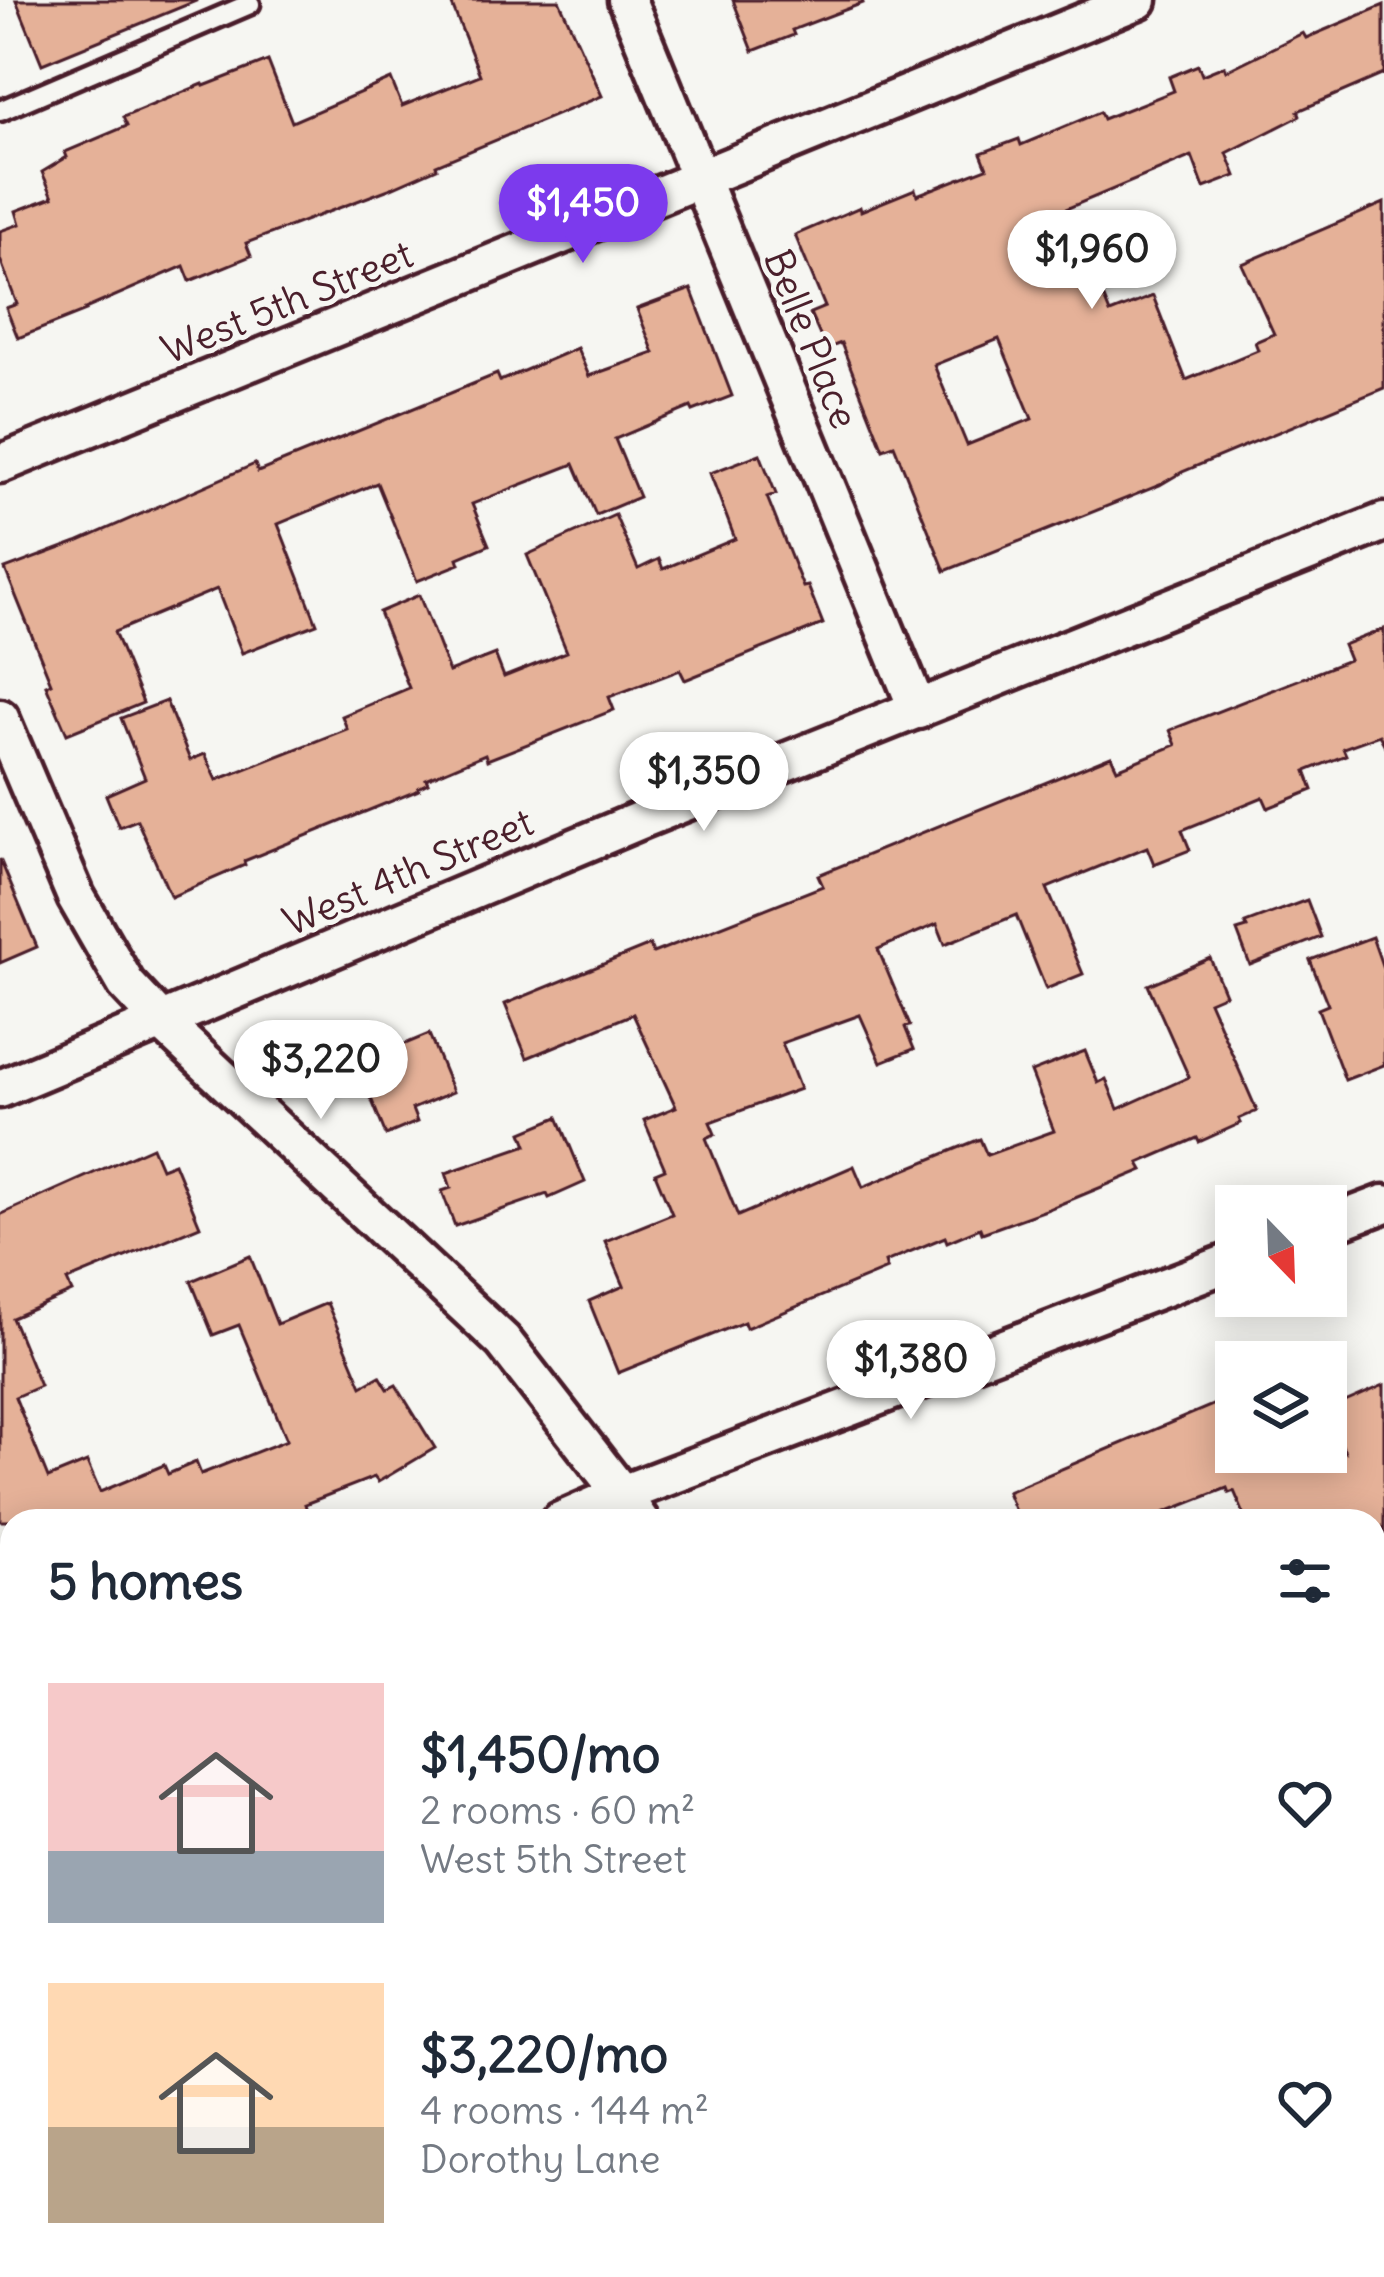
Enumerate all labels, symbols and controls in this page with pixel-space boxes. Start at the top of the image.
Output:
pin: $1,450 [485,164,681,266]
text: $1,450 [526,178,640,227]
pin: $1,960 [994,210,1190,312]
text: $1,960 [1034,224,1150,273]
street label: West 5th Street [154,229,420,375]
street label: Belle Place [753,242,869,436]
pin: $1,350 [606,732,802,834]
text: $1,350 [647,746,761,795]
street label: West 4th Street [276,797,540,947]
pin: $3,220 [223,1020,419,1122]
text: $3,220 [261,1034,381,1083]
north arrow [1215,1185,1347,1317]
map controls [1215,1185,1347,1473]
pin: $1,380 [813,1320,1009,1422]
text: $1,380 [854,1334,968,1383]
button: layers [1215,1341,1347,1473]
icon: filters [1272,1548,1338,1614]
text: 5 homes [48,1549,243,1613]
text: $1,450/mo [420,1722,660,1786]
icon: home [144,1731,288,1875]
icon: heart [1272,1770,1338,1836]
text: 2 rooms · 60 m² [420,1786,695,1835]
text: West 5th Street [420,1835,687,1884]
text: $3,220/mo [420,2022,668,2086]
icon: home [144,2031,288,2175]
icon: heart [1272,2070,1338,2136]
text: 4 rooms · 144 m² [420,2086,709,2135]
text: Dorothy Lane [420,2135,660,2184]

